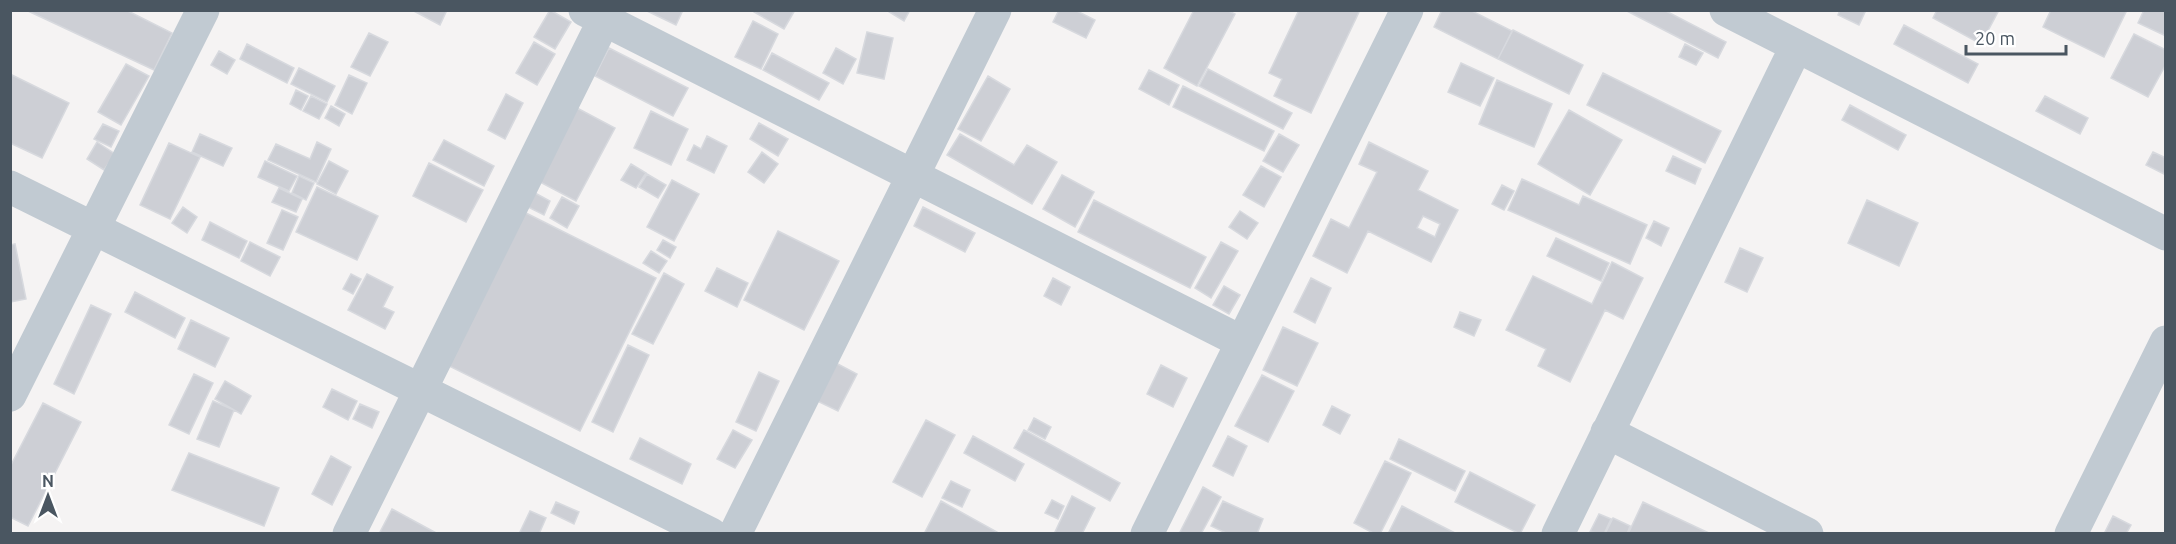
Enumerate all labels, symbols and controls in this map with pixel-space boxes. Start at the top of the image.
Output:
scale bar [1966,18,2066,56]
text: 20 m [1975,28,2015,48]
north arrow [18,466,78,526]
text: N [42,472,54,490]

